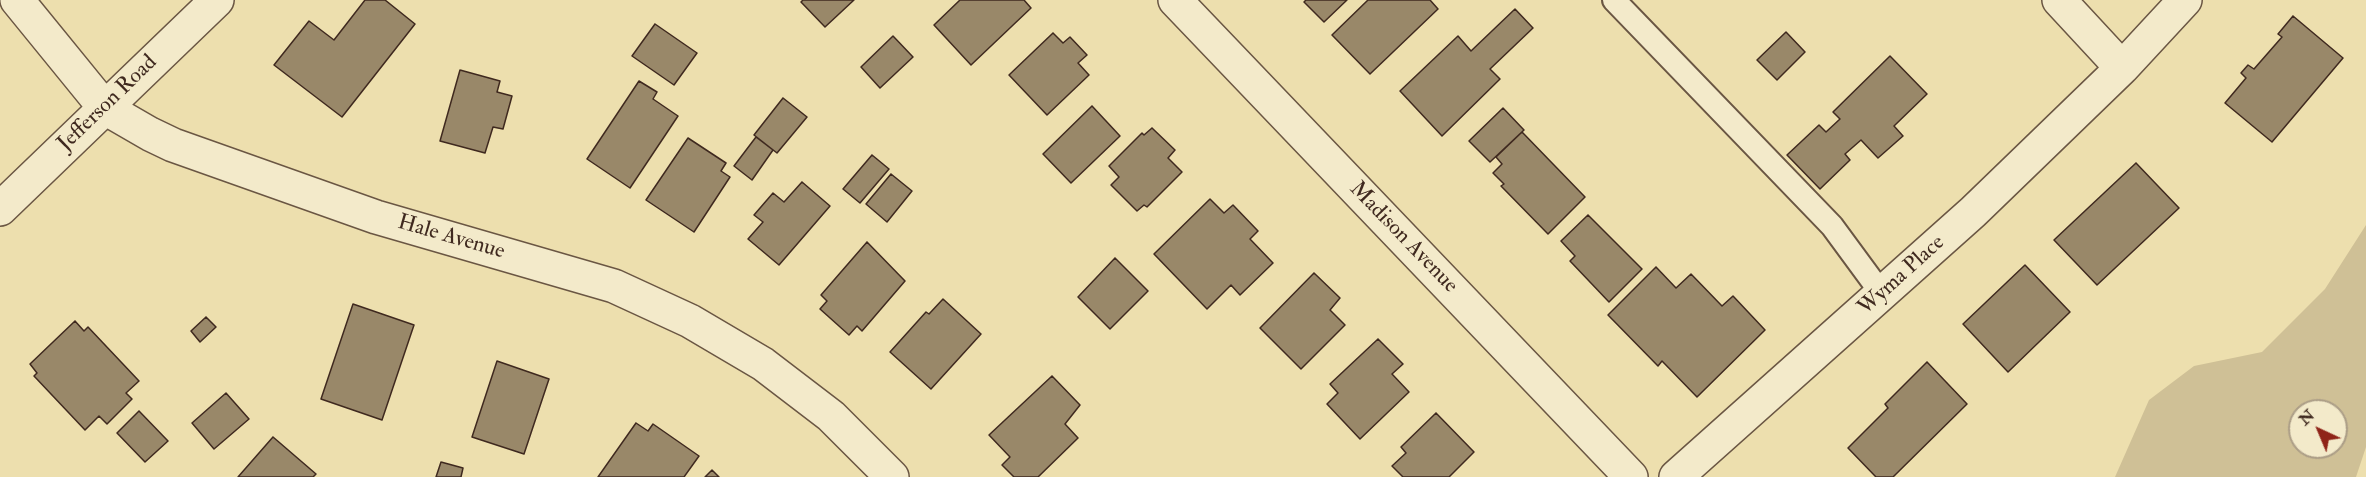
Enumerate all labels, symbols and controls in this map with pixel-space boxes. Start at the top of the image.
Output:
street label: Jefferson Road [53,50,163,158]
street label: Madison Avenue [1343,177,1463,299]
street label: Hale Avenue [394,210,508,266]
street label: Wyma Place [1853,230,1951,322]
north arrow [2288,399,2348,459]
text: N [2295,405,2319,430]

